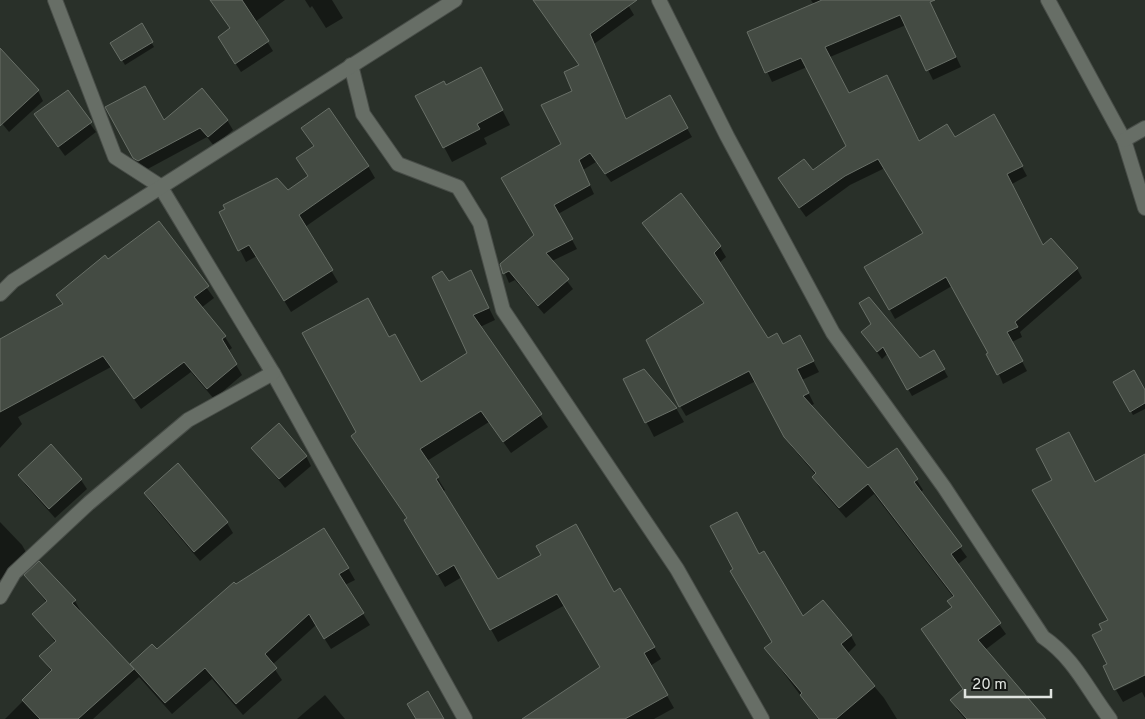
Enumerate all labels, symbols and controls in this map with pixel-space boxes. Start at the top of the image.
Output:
scale bar [965,666,1051,698]
text: 20 m [972,676,1007,695]

